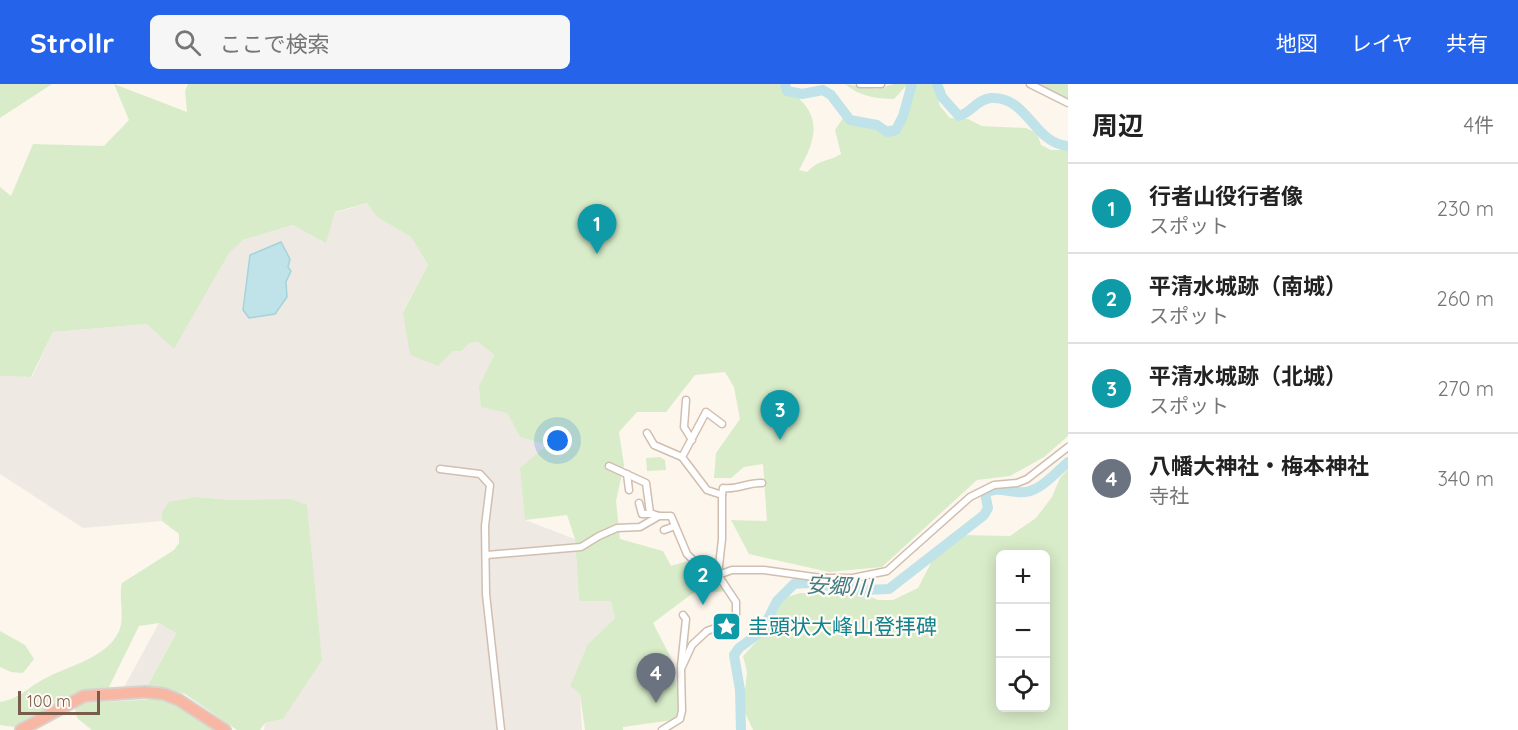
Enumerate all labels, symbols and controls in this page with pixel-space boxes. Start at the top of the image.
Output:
search box [150,15,570,69]
text: Strollr [30,25,114,60]
icon: search [171,26,204,59]
text: ここで検索 [219,30,329,58]
text: 地図 [1276,30,1318,56]
text: レイヤ [1351,30,1413,56]
text: 共有 [1446,30,1488,56]
text: 周辺 [1092,109,1144,142]
text: 4件 [1463,112,1494,137]
text: 行者山役行者像 [1149,182,1303,210]
text: 1 [1108,196,1115,221]
text: 230 m [1437,196,1494,221]
pin: 1 [578,204,616,254]
text: スポット [1149,213,1229,238]
text: 平清水城跡（南城） [1149,272,1347,300]
text: 2 [1106,286,1117,311]
text: 260 m [1437,286,1494,311]
text: スポット [1149,303,1229,328]
text: 平清水城跡（北城） [1149,362,1347,390]
text: 3 [1106,376,1117,401]
text: 270 m [1437,376,1494,401]
pin: 3 [760,390,800,440]
text: スポット [1149,393,1229,418]
your location [543,426,572,455]
text: 八幡大神社・梅本神社 [1149,452,1369,480]
text: 4 [1106,466,1117,491]
text: 340 m [1437,466,1494,491]
text: 寺社 [1149,483,1189,508]
map controls [996,550,1050,712]
button: + [996,550,1050,604]
pin: 2 [684,556,722,605]
water label: 安郷川 [805,570,875,602]
button: − [996,604,1050,658]
place icon: 圭頭状大峰山登拝碑 [711,610,743,642]
place label: 圭頭状大峰山登拝碑 [748,613,937,639]
pin: 4 [636,654,676,703]
button: locate [996,658,1050,712]
scale bar [18,688,100,716]
text: 100 m [27,691,71,711]

